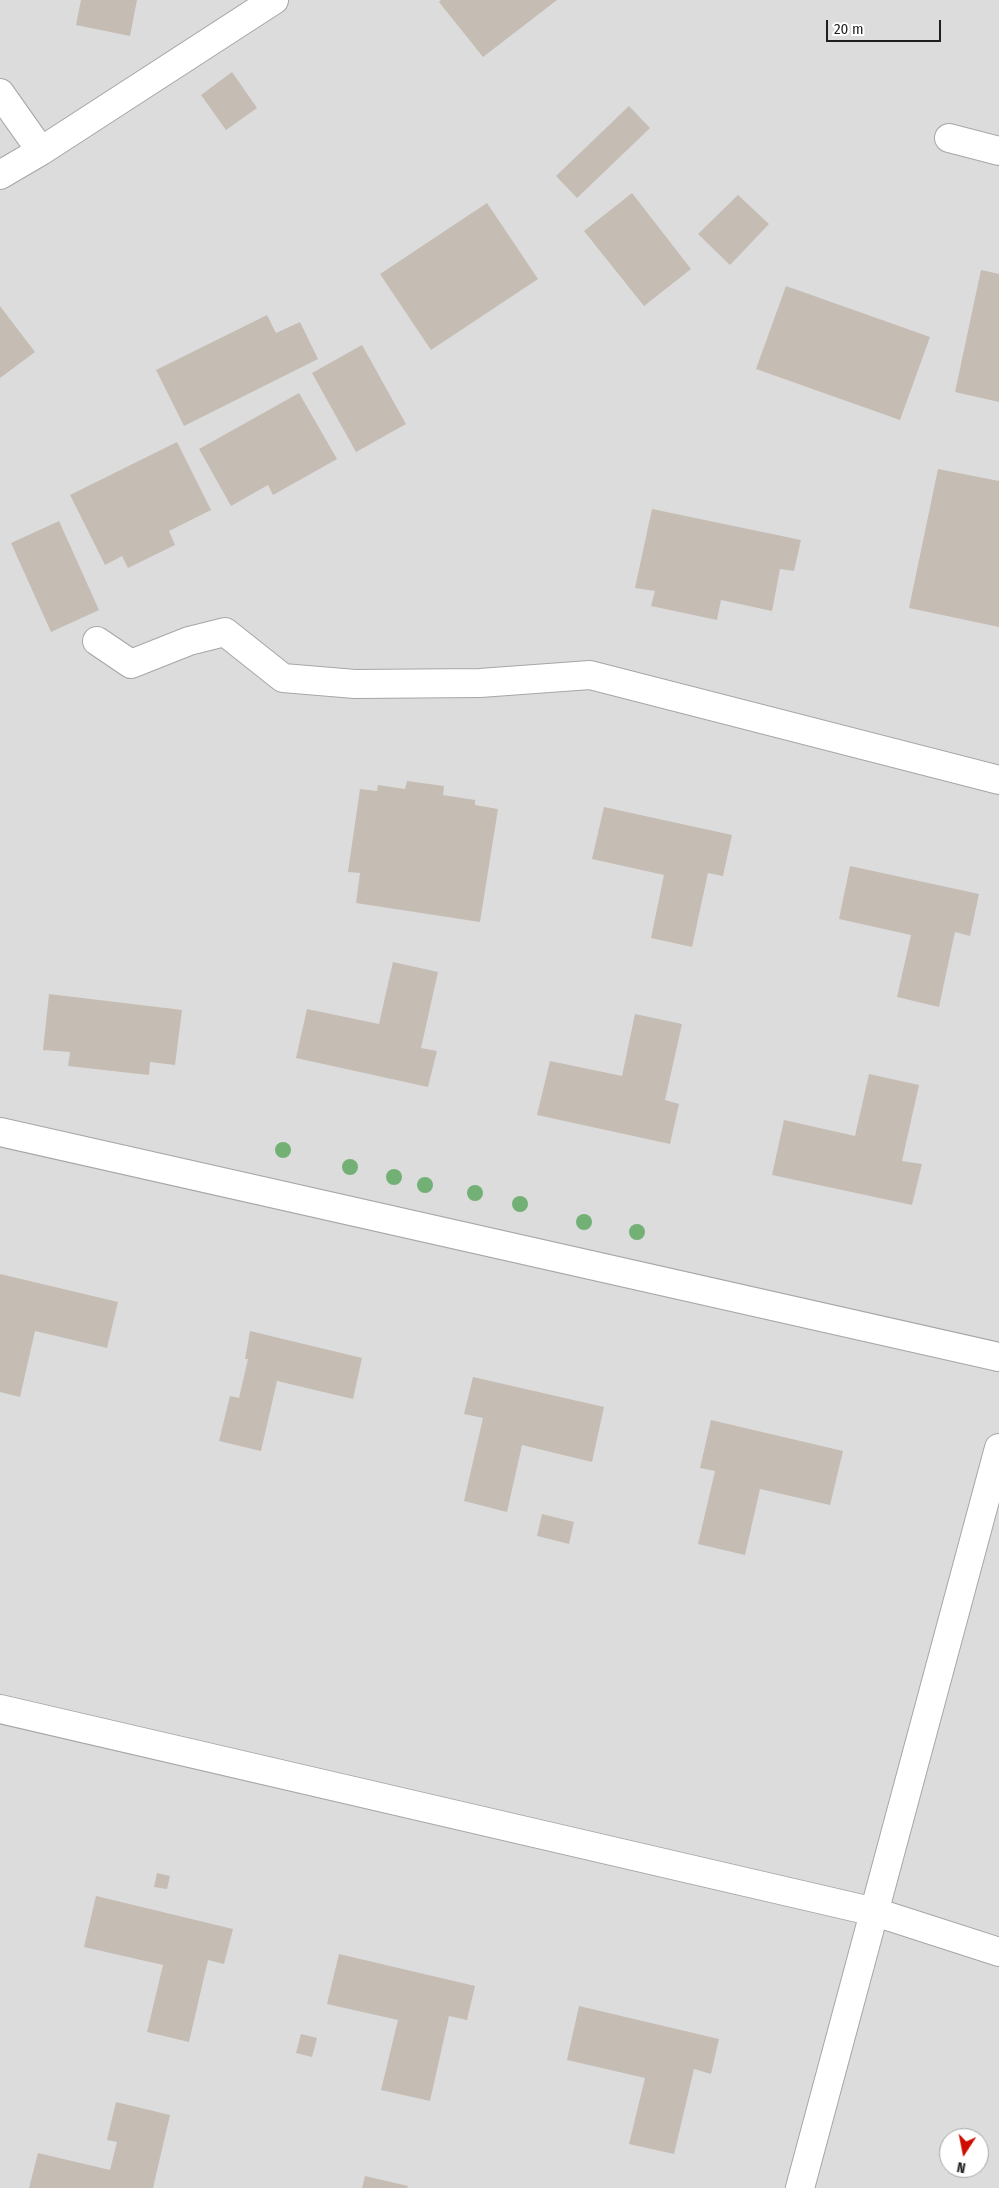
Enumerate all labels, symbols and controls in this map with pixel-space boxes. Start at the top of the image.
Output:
scale bar [829,10,944,42]
text: 20 m [834,20,864,38]
north arrow [939,2128,989,2178]
text: N [956,2158,967,2176]

